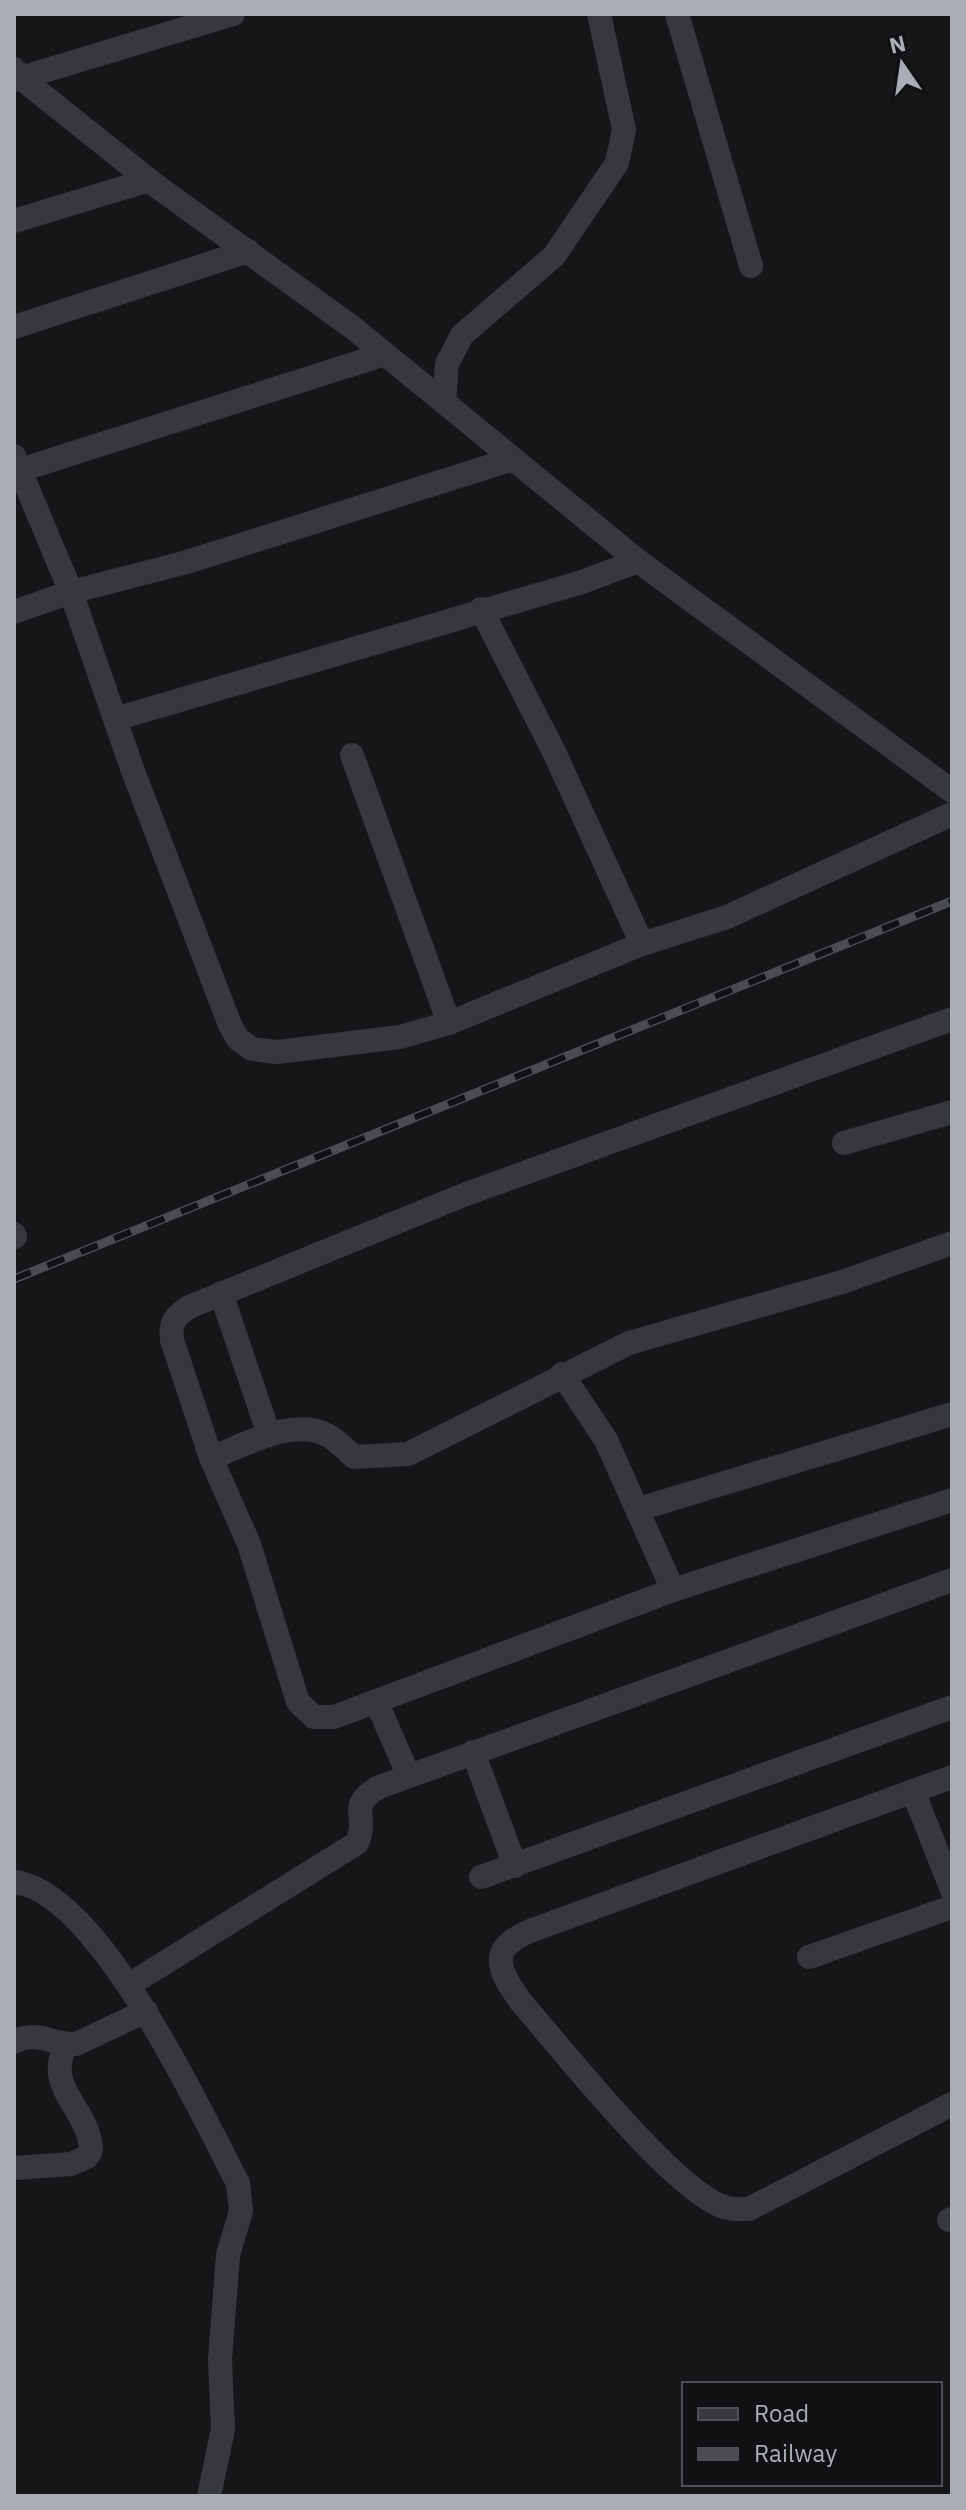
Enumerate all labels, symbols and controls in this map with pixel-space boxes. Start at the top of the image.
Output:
north arrow [862,24,942,104]
text: N [886,28,908,60]
legend [682,2382,942,2486]
text: Road [754,2397,809,2429]
text: Railway [754,2437,837,2469]

